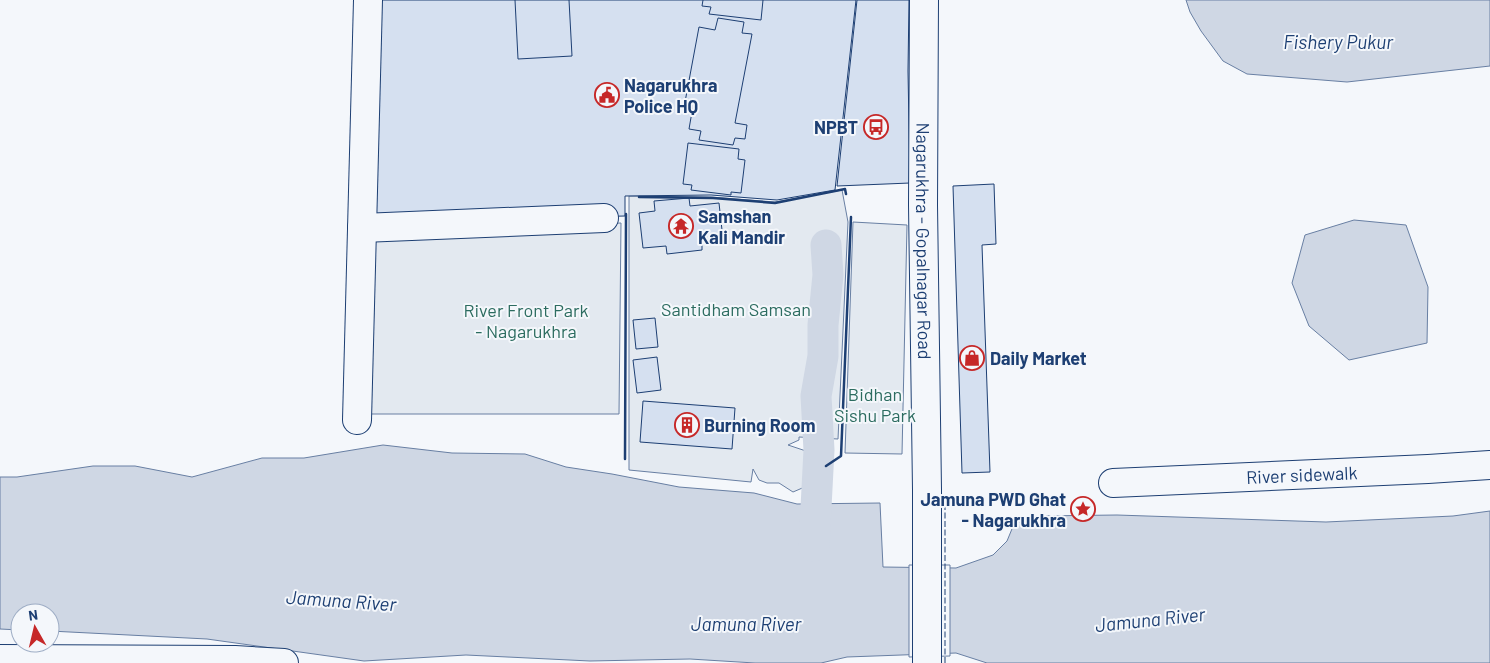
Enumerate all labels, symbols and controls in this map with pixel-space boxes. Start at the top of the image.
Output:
water label: Fishery Pukur [1283,30,1394,53]
place label: Nagarukhra Police HQ [624,74,717,117]
public building icon: Nagarukhra Police HQ [594,82,620,108]
bus stop icon: NPBT [863,114,889,140]
place label: NPBT [814,116,858,138]
street label: Nagarukhra - Gopalnagar Road [912,122,936,360]
place label: Samshan Kali Mandir [698,205,785,248]
temple icon: Samshan Kali Mandir [668,213,694,239]
park label: Santidham Samsan [661,298,811,320]
park label: River Front Park - Nagarukhra [463,299,589,342]
shop icon: Daily Market [959,345,985,371]
place label: Daily Market [990,347,1087,369]
park label: Bidhan Sishu Park [834,383,916,426]
building icon: Burning Room [674,412,700,438]
place label: Burning Room [704,414,816,436]
street label: River sidewalk [1246,461,1358,488]
place label: Jamuna PWD Ghat - Nagarukhra [920,488,1066,531]
place icon: Jamuna PWD Ghat - Nagarukhra [1070,496,1096,522]
water label: Jamuna River [285,585,398,615]
water label: Jamuna River [1094,602,1207,636]
north arrow [10,603,60,653]
text: N [27,606,39,624]
water label: Jamuna River [691,612,803,635]

